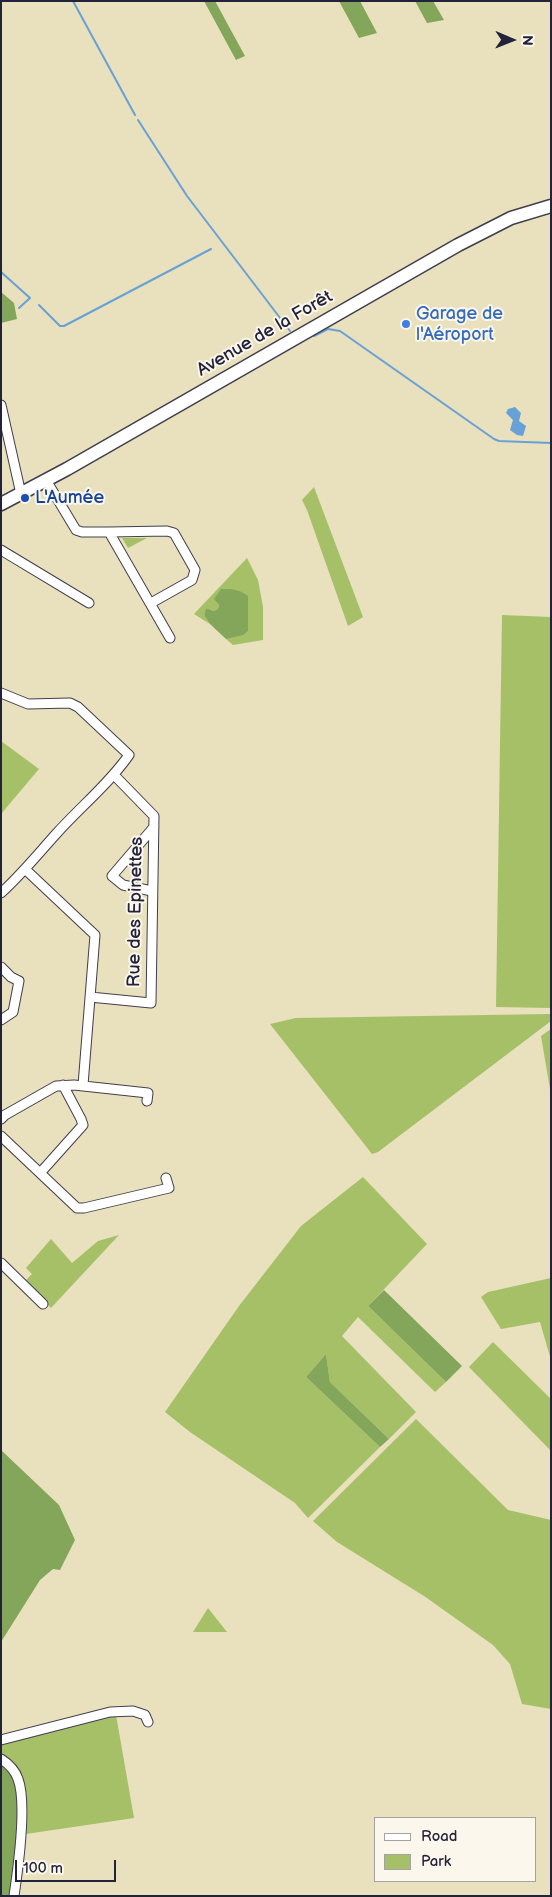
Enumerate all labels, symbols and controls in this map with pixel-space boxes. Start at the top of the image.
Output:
north arrow [487,15,537,65]
text: N [519,35,536,46]
street label: Avenue de la Forêt [193,286,337,382]
place label: Garage de l'Aéroport [416,303,503,346]
marker: Garage de l'Aéroport [400,318,412,330]
place label: L'Aumée [35,487,104,509]
marker: L'Aumée [19,492,31,504]
street label: Rue des Epinettes [124,837,148,987]
legend [374,1817,537,1882]
text: Road [421,1827,457,1846]
scale bar [18,1850,119,1882]
text: Park [421,1852,451,1871]
text: 100 m [23,1859,63,1878]

